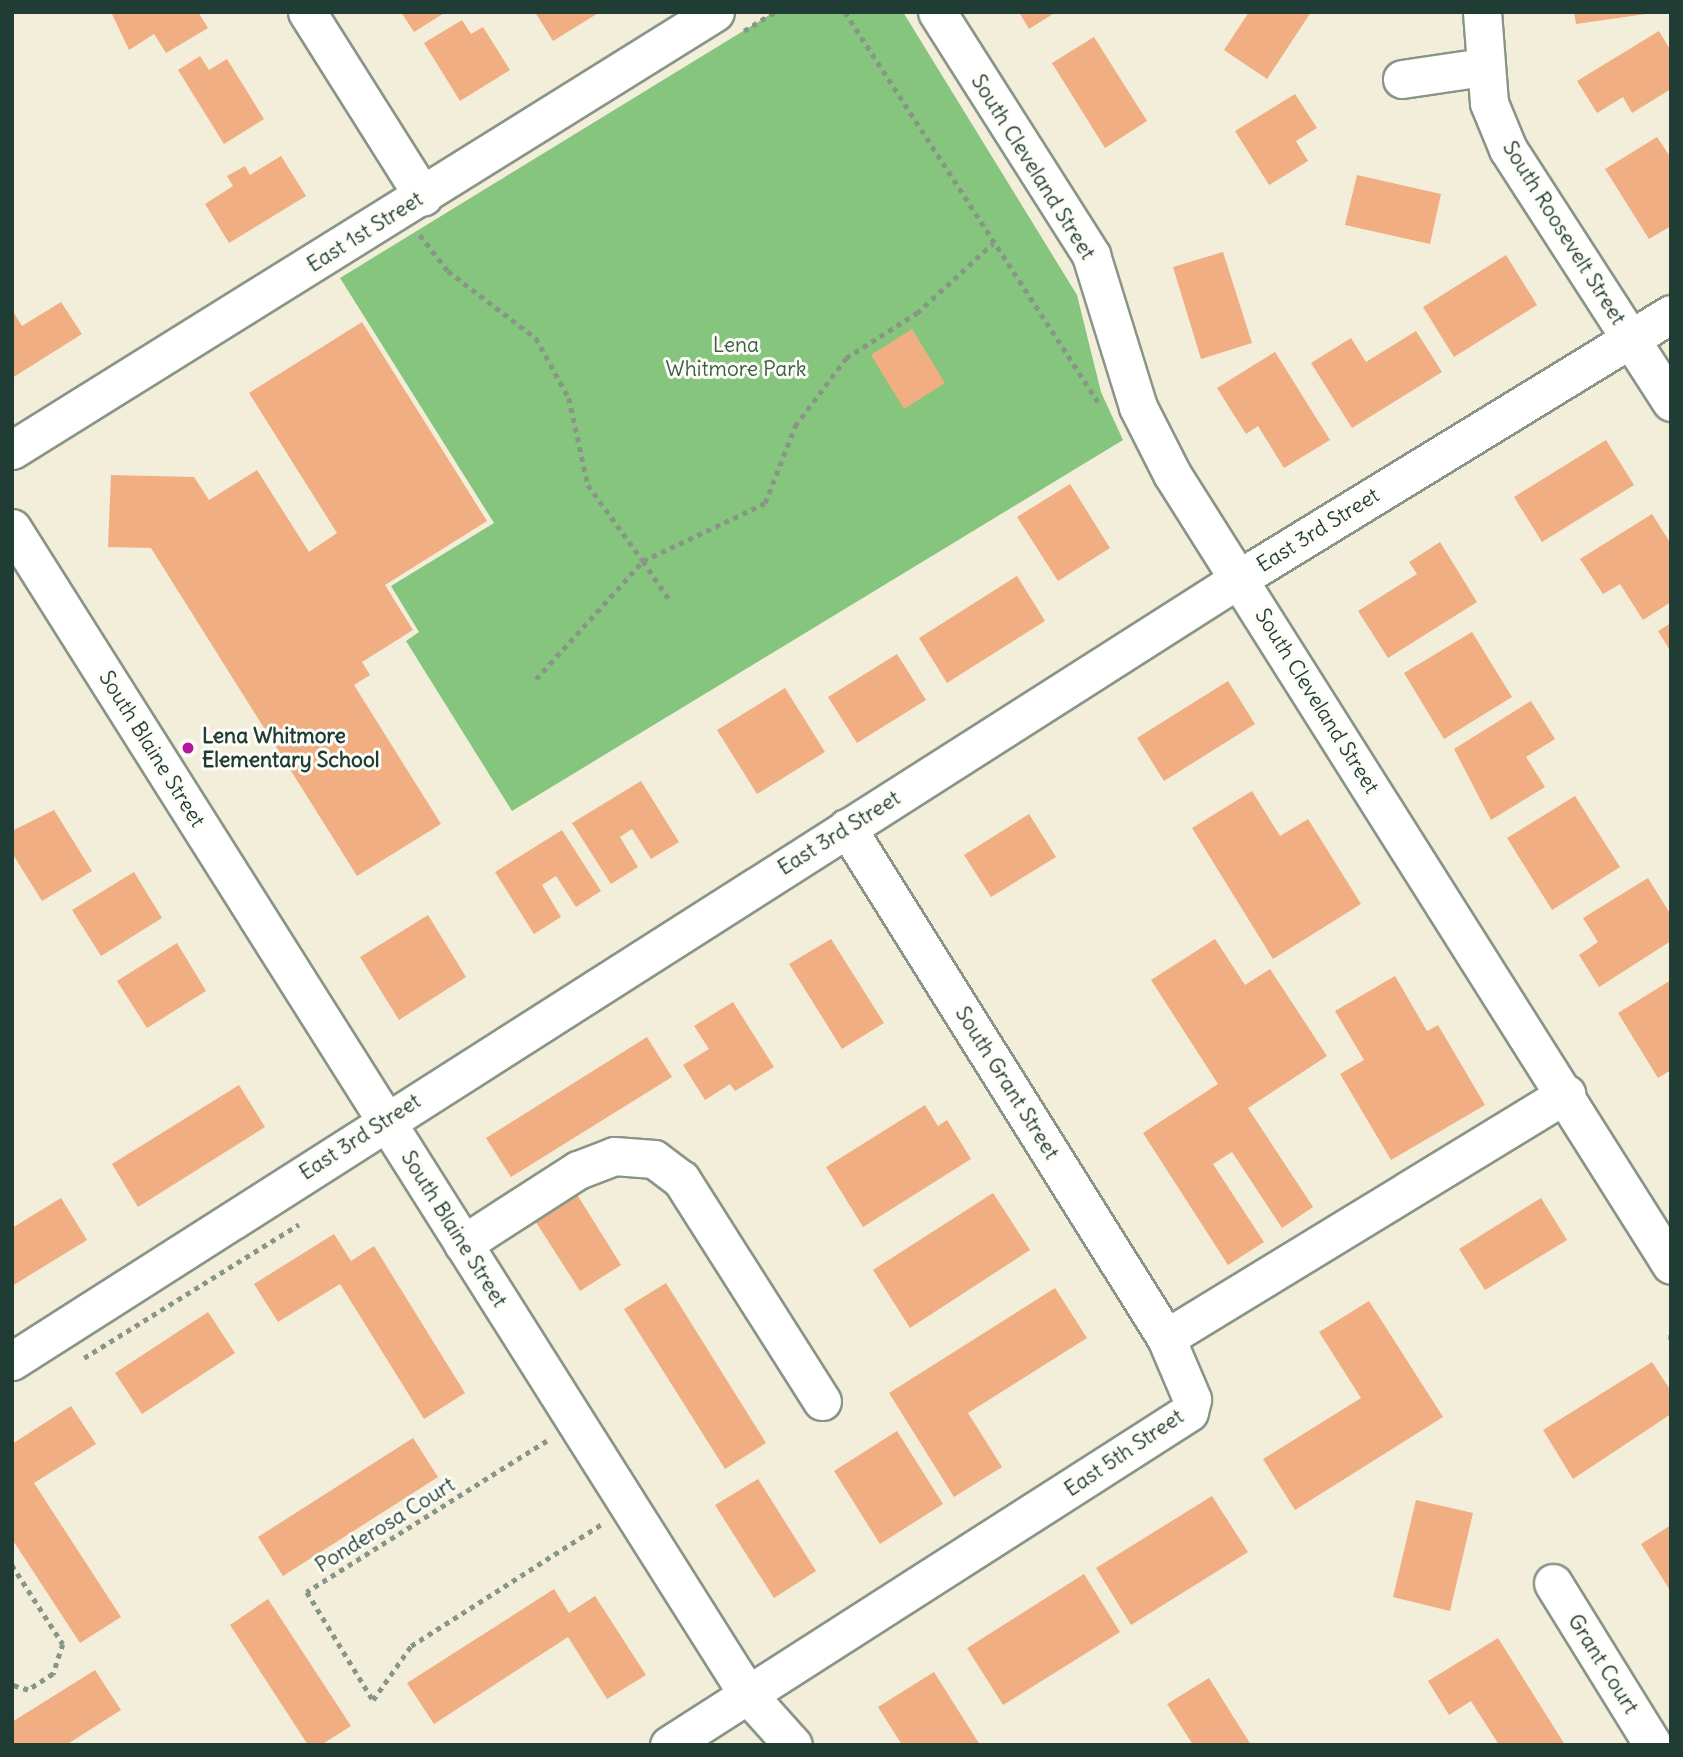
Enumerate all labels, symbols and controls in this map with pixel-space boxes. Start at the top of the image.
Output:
street label: South Cleveland Street [966,70,1100,264]
street label: South Roosevelt Street [1497,136,1631,330]
street label: East 1st Street [302,186,428,278]
park label: Lena Whitmore Park [666,332,806,382]
street label: East 3rd Street [1252,482,1384,578]
street label: South Cleveland Street [1250,604,1384,798]
street label: South Blaine Street [94,666,210,832]
place label: Lena Whitmore Elementary School [202,723,379,773]
marker: Lena Whitmore Elementary School [180,740,196,756]
street label: East 3rd Street [773,785,905,881]
street label: South Grant Street [950,1002,1064,1164]
street label: East 3rd Street [295,1088,425,1186]
street label: South Blaine Street [396,1146,512,1312]
street label: East 5th Street [1060,1404,1188,1502]
street label: Ponderosa Court [311,1472,459,1578]
street label: Grant Court [1562,1609,1644,1719]

